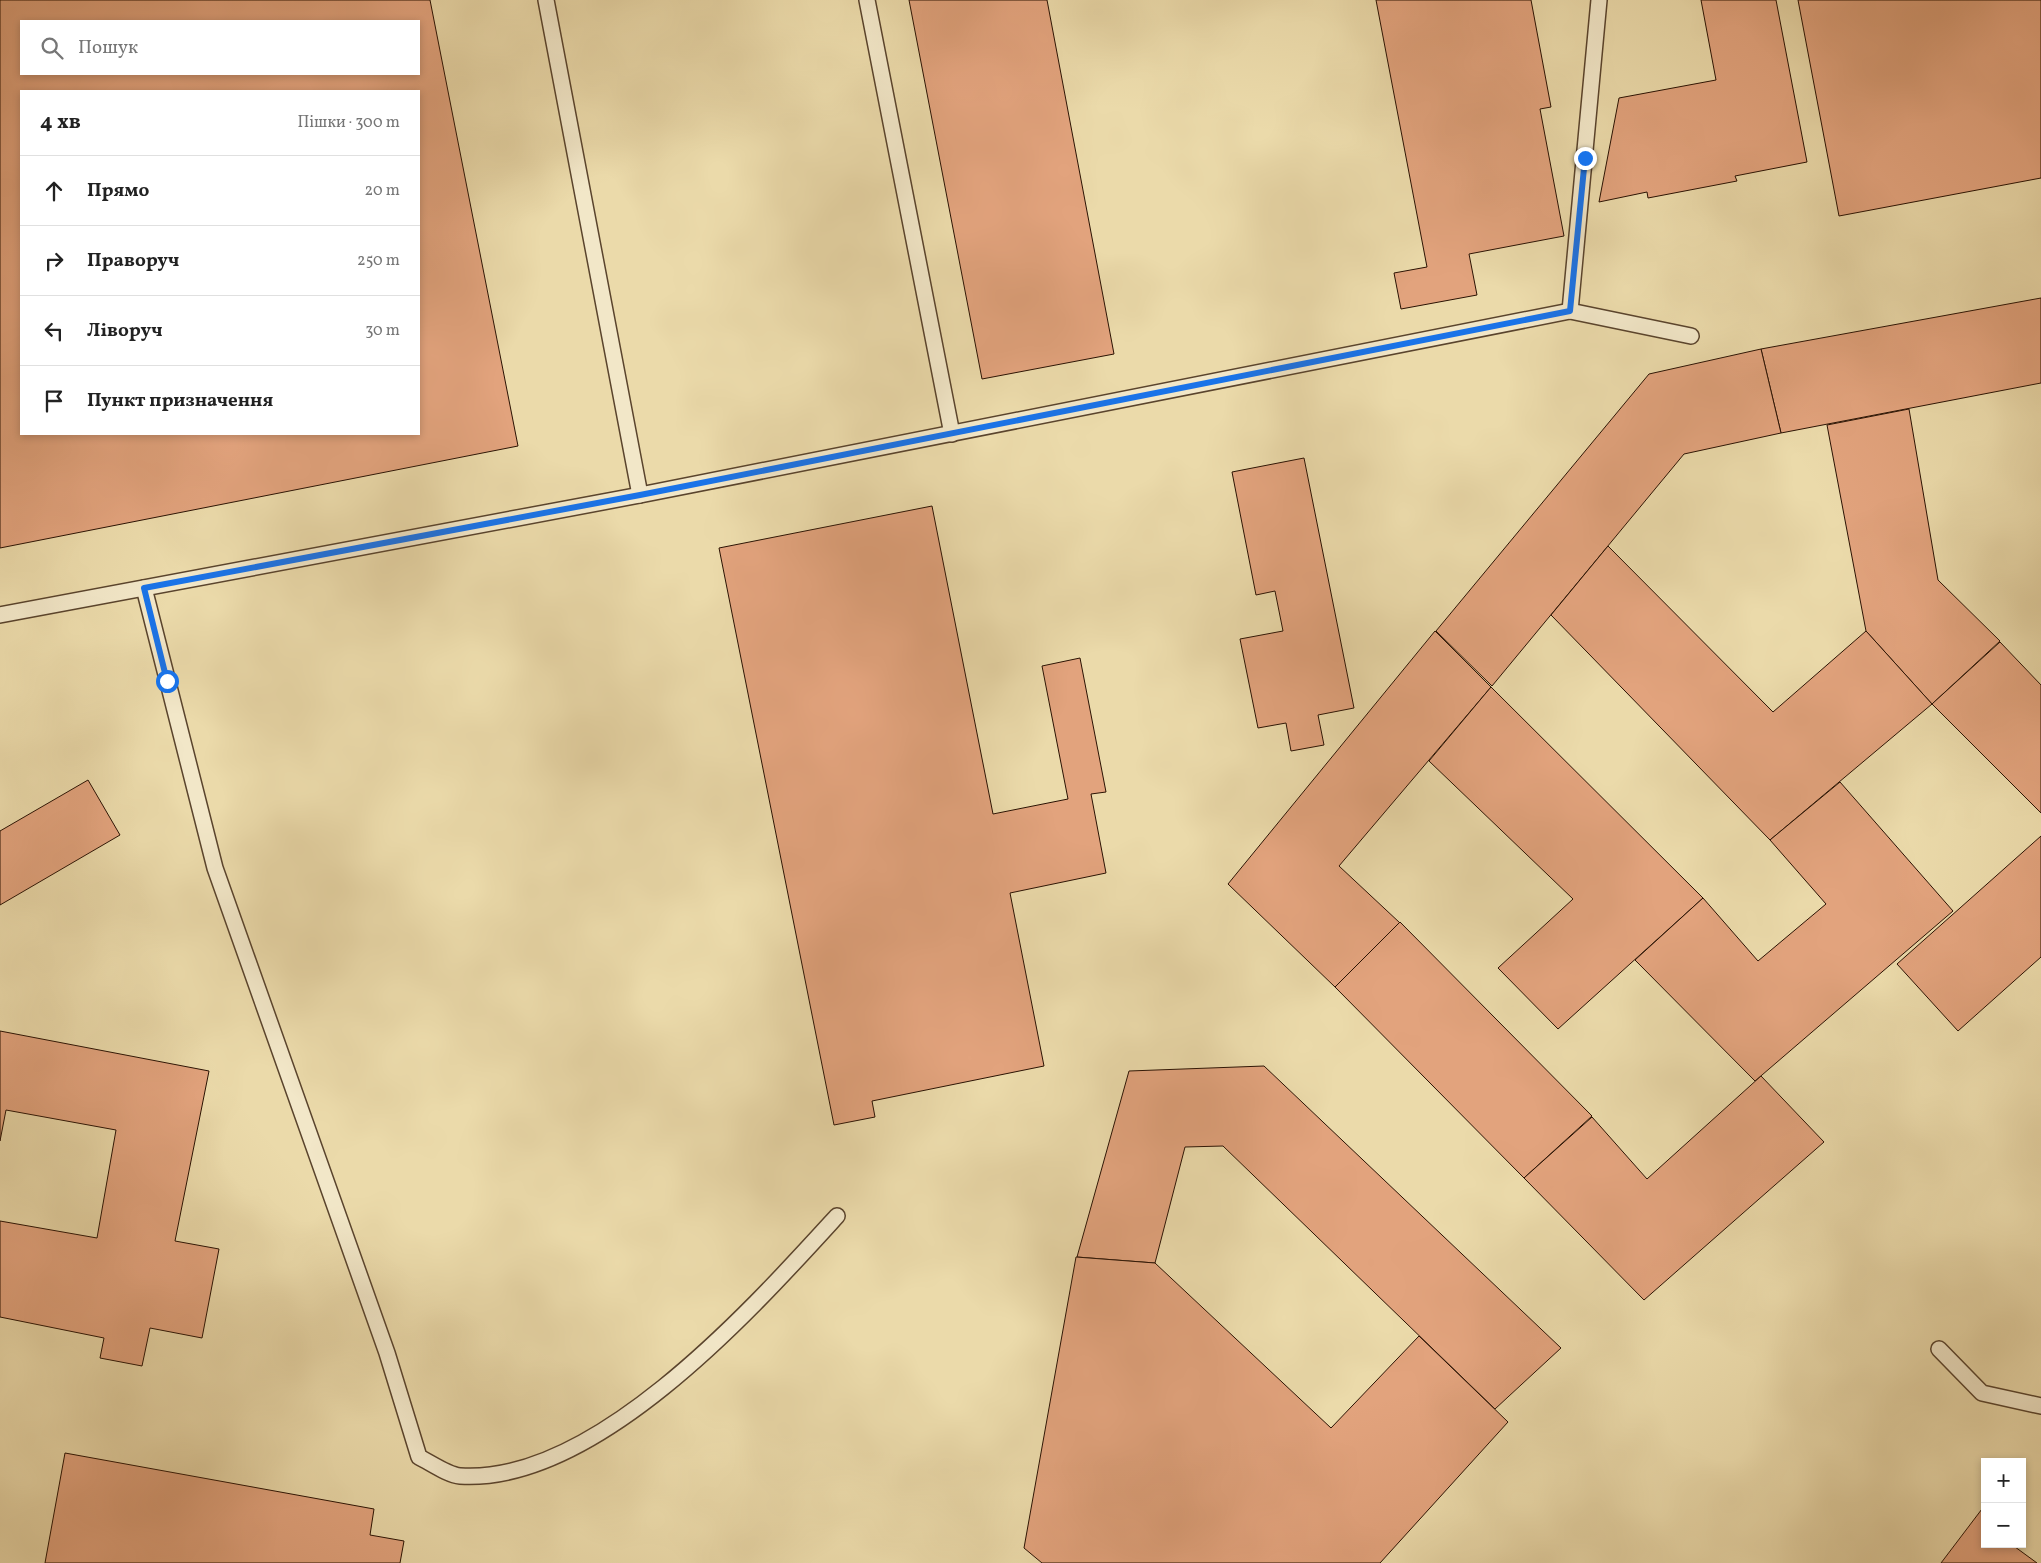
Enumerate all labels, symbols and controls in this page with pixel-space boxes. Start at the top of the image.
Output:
search box [20,20,420,75]
icon: search [38,34,66,62]
text: Пошук [78,35,138,61]
text: 4 хв [40,108,81,137]
text: Пішки · 300 m [297,112,400,134]
route end [1574,147,1597,170]
icon: ahead [40,177,68,205]
text: Прямо [87,178,149,204]
text: 20 m [365,180,400,202]
icon: right [40,247,68,275]
text: Праворуч [87,248,179,274]
text: 250 m [357,250,400,272]
icon: left [40,317,68,345]
text: Ліворуч [87,318,162,344]
text: 30 m [365,320,400,342]
icon: arrive [40,387,68,415]
text: Пункт призначення [87,388,273,414]
route start [156,670,179,693]
map controls [1981,1458,2026,1548]
button: + [1981,1458,2026,1503]
button: − [1981,1503,2026,1548]

